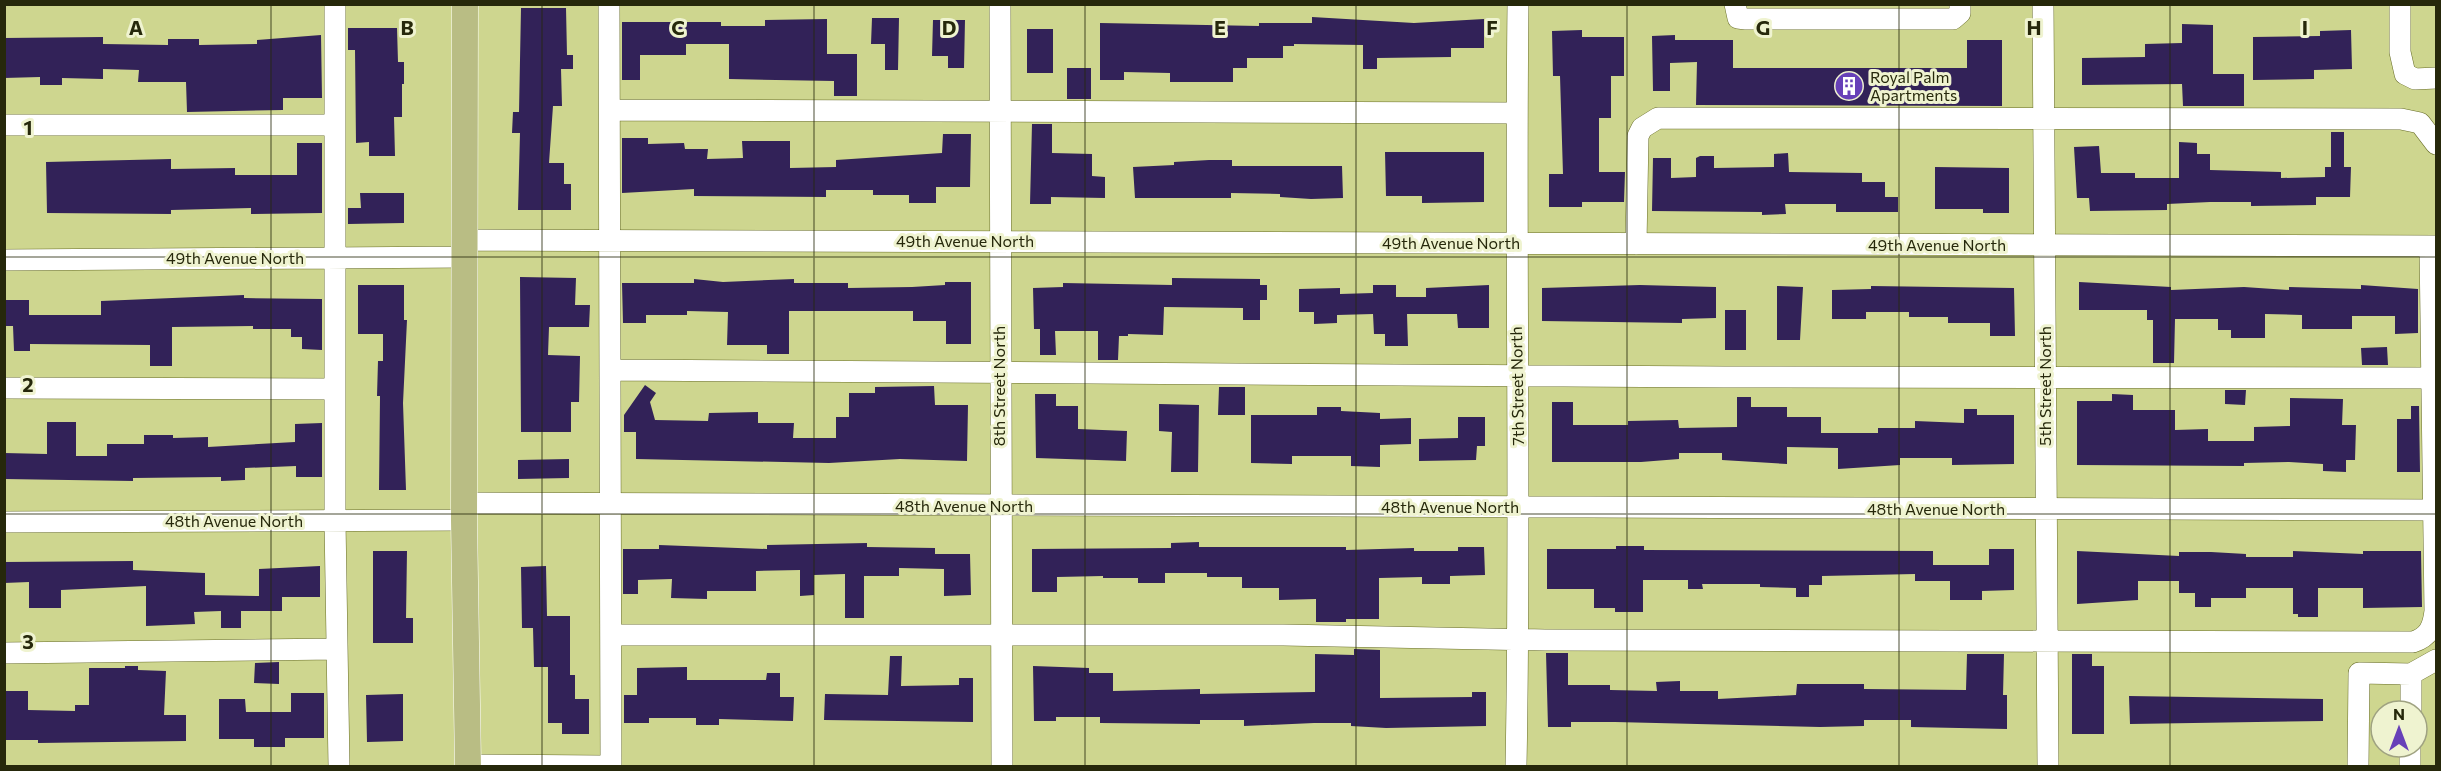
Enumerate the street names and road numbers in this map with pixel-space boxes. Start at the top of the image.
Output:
street label: 49th Avenue North [896,231,1034,250]
street label: 49th Avenue North [1382,233,1520,252]
street label: 49th Avenue North [1868,235,2006,254]
street label: 49th Avenue North [166,248,304,267]
street label: 8th Street North [989,326,1008,446]
street label: 7th Street North [1506,326,1527,446]
street label: 5th Street North [2035,326,2054,446]
street label: 48th Avenue North [895,496,1033,515]
street label: 48th Avenue North [1381,497,1519,516]
street label: 48th Avenue North [1867,499,2005,518]
street label: 48th Avenue North [165,511,303,530]

